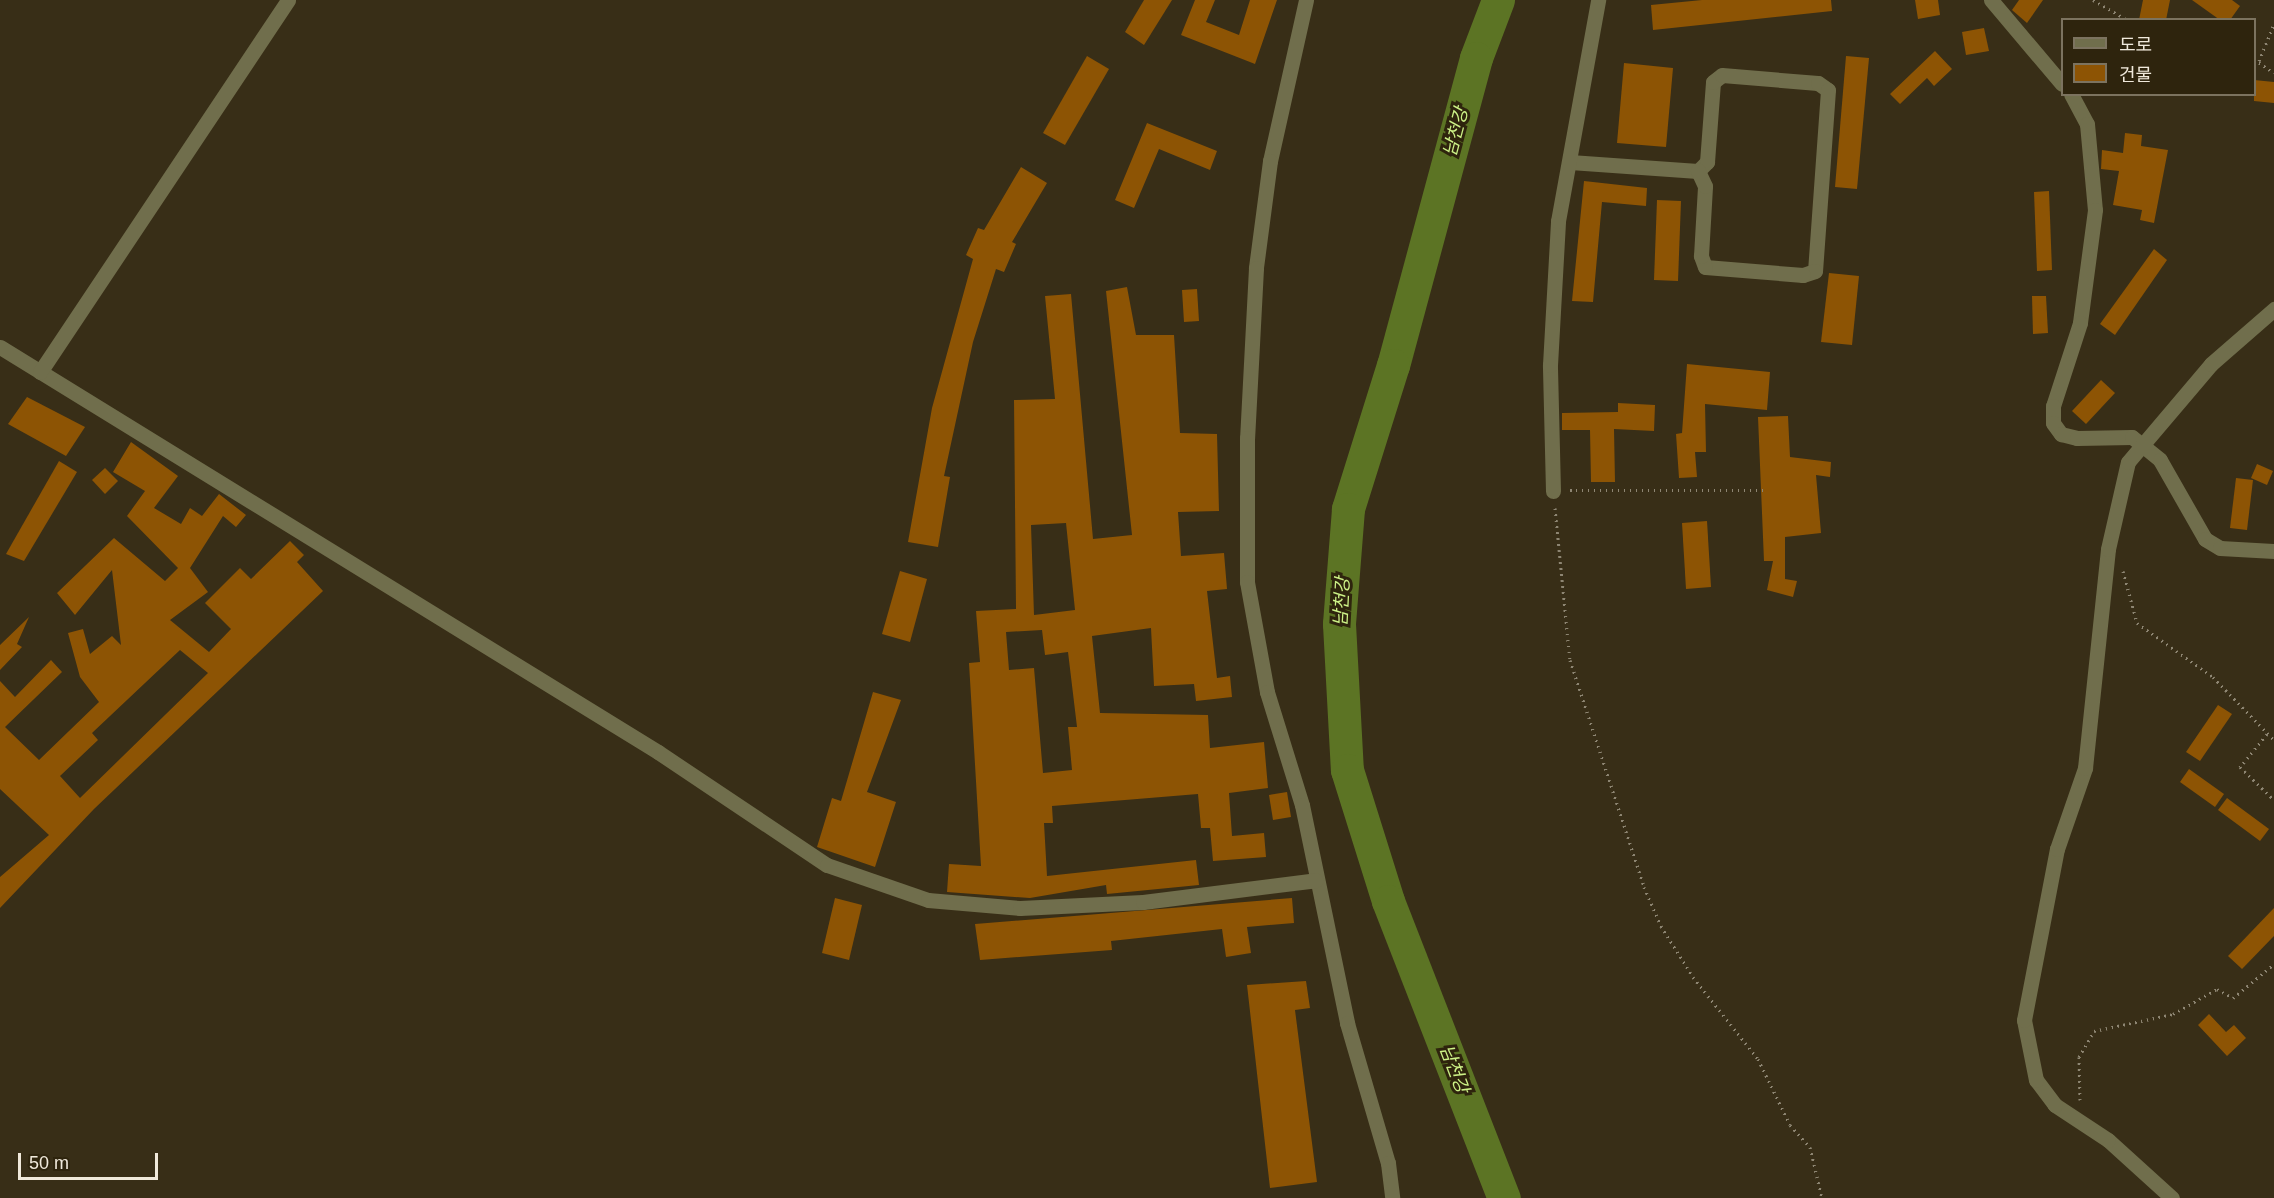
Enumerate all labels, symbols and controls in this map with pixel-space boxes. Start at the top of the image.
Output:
legend [2061,18,2256,96]
text: 도로 [2119,35,2152,55]
text: 건물 [2119,65,2152,85]
water label: 남천강 [1439,105,1473,159]
water label: 남천강 [1330,577,1354,627]
water label: 남천강 [1435,1042,1473,1096]
scale bar [21,1141,160,1179]
text: 50 m [29,1153,69,1173]

